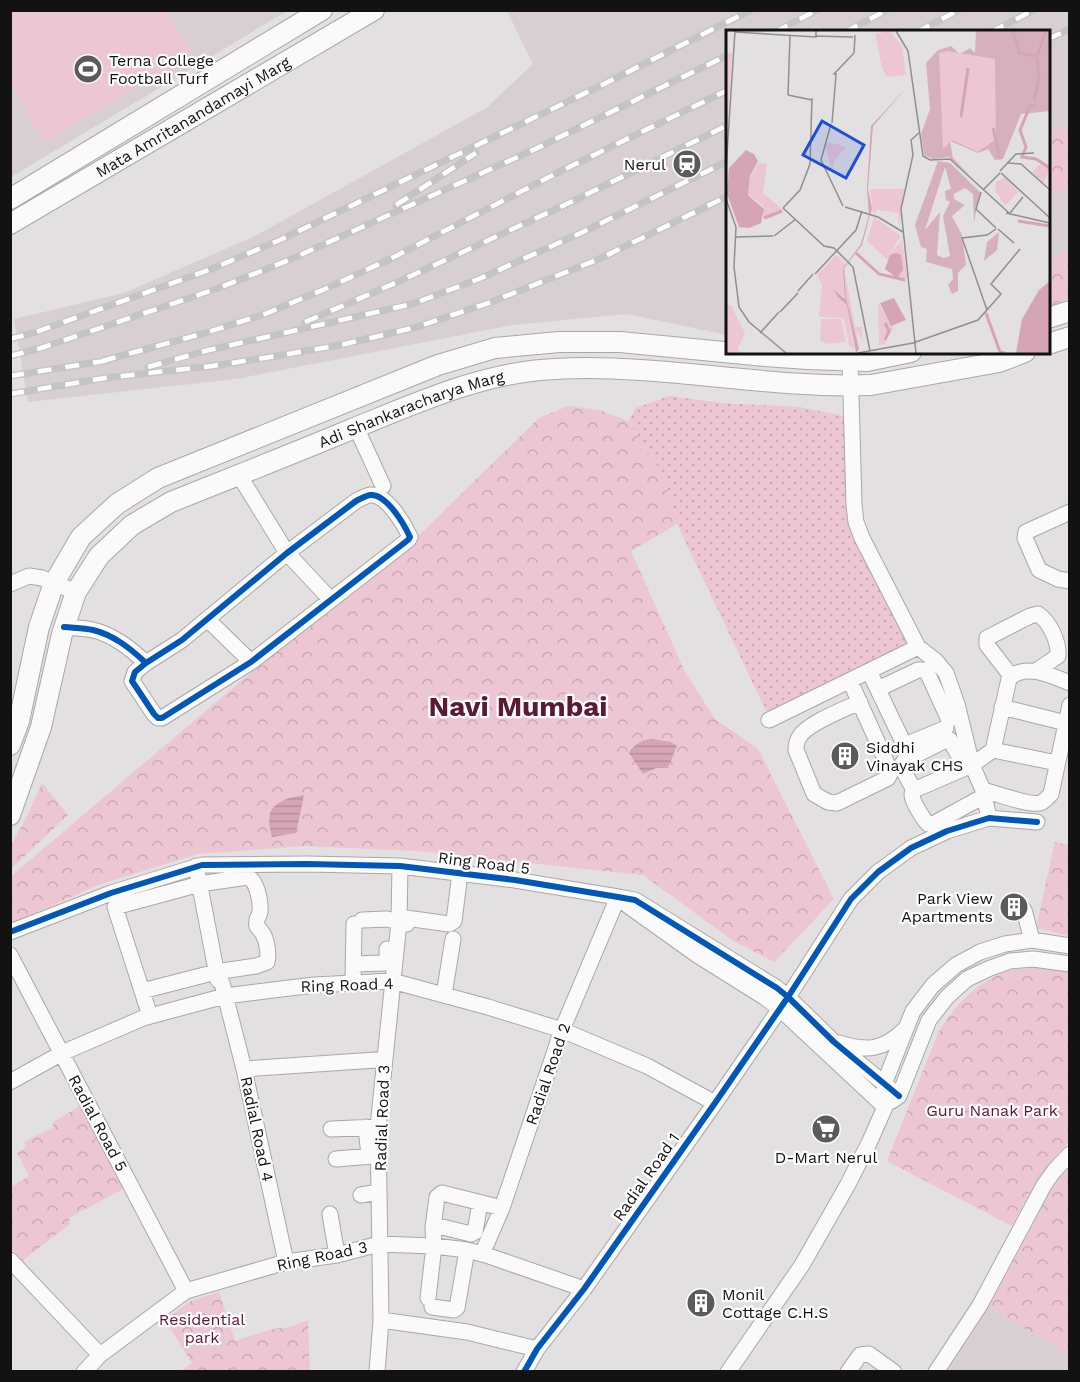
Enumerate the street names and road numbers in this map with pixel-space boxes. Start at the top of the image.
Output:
street label: Mata Amritanandamayi Marg [92,52,294,181]
street label: Adi Shankaracharya Marg [315,366,506,451]
street label: Ring Road 5 [437,848,531,878]
street label: Ring Road 4 [300,974,394,996]
street label: Radial Road 2 [522,1020,574,1128]
street label: Radial Road 3 [371,1064,393,1172]
street label: Radial Road 5 [65,1071,131,1175]
street label: Radial Road 4 [237,1075,277,1184]
street label: Radial Road 1 [609,1129,683,1225]
street label: Ring Road 3 [275,1237,369,1275]

